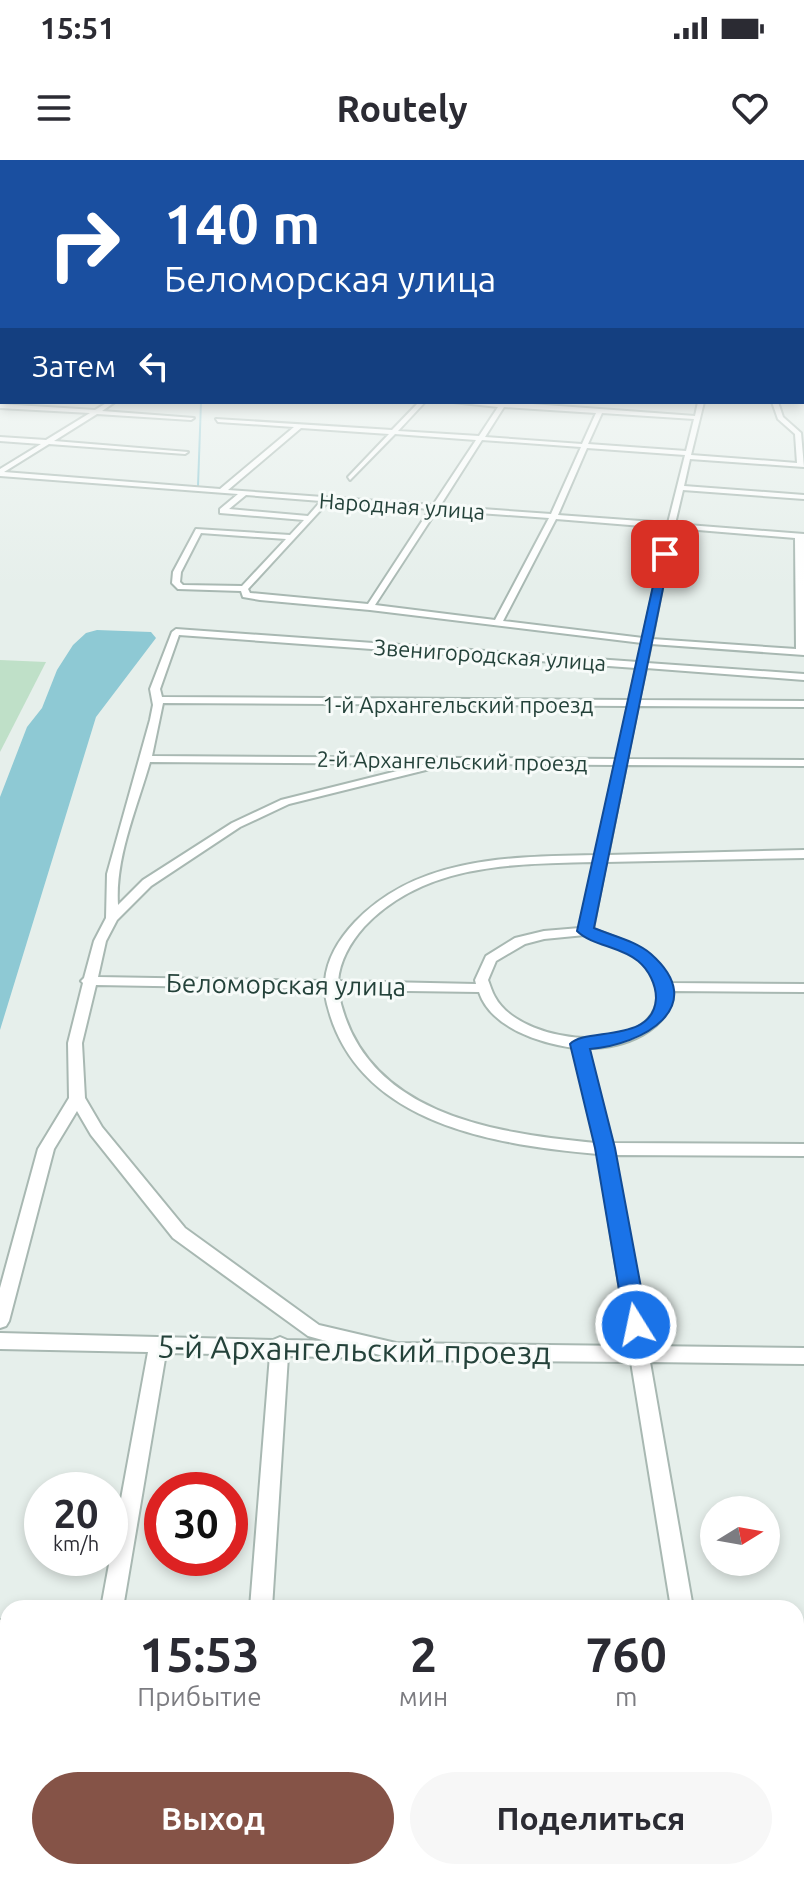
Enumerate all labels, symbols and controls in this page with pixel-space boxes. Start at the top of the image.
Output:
text: 15:51 [40,11,115,45]
icon: menu [32,86,76,130]
icon: heart [728,86,772,130]
text: Routely [336,88,468,129]
icon: right [32,192,136,296]
text: 140 m [164,192,320,255]
text: Беломорская улица [164,258,496,299]
icon: left [132,344,176,388]
text: Затем [32,349,116,383]
street label: Народная улица [318,487,486,524]
pin [631,520,699,588]
icon: arrive [643,532,687,576]
street label: Звенигородская улица [373,634,607,675]
street label: 1-й Архангельский проезд [323,692,594,717]
street label: 2-й Архангельский проезд [316,746,588,775]
street label: Беломорская улица [166,968,406,1001]
position arrow [594,1283,678,1367]
street label: 5-й Архангельский проезд [157,1328,551,1370]
speed limit sign: 30 [144,1472,248,1576]
text: 20 [53,1491,99,1536]
north arrow [700,1496,780,1576]
map controls [700,1496,780,1576]
text: km/h [53,1532,99,1555]
text: 15:53 [139,1627,259,1681]
text: 2 [410,1627,437,1681]
text: 760 [586,1627,667,1681]
text: Прибытие [137,1682,262,1711]
text: мин [399,1682,448,1711]
text: m [615,1682,637,1711]
button: Выход [32,1772,394,1864]
button: Поделиться [410,1772,772,1864]

